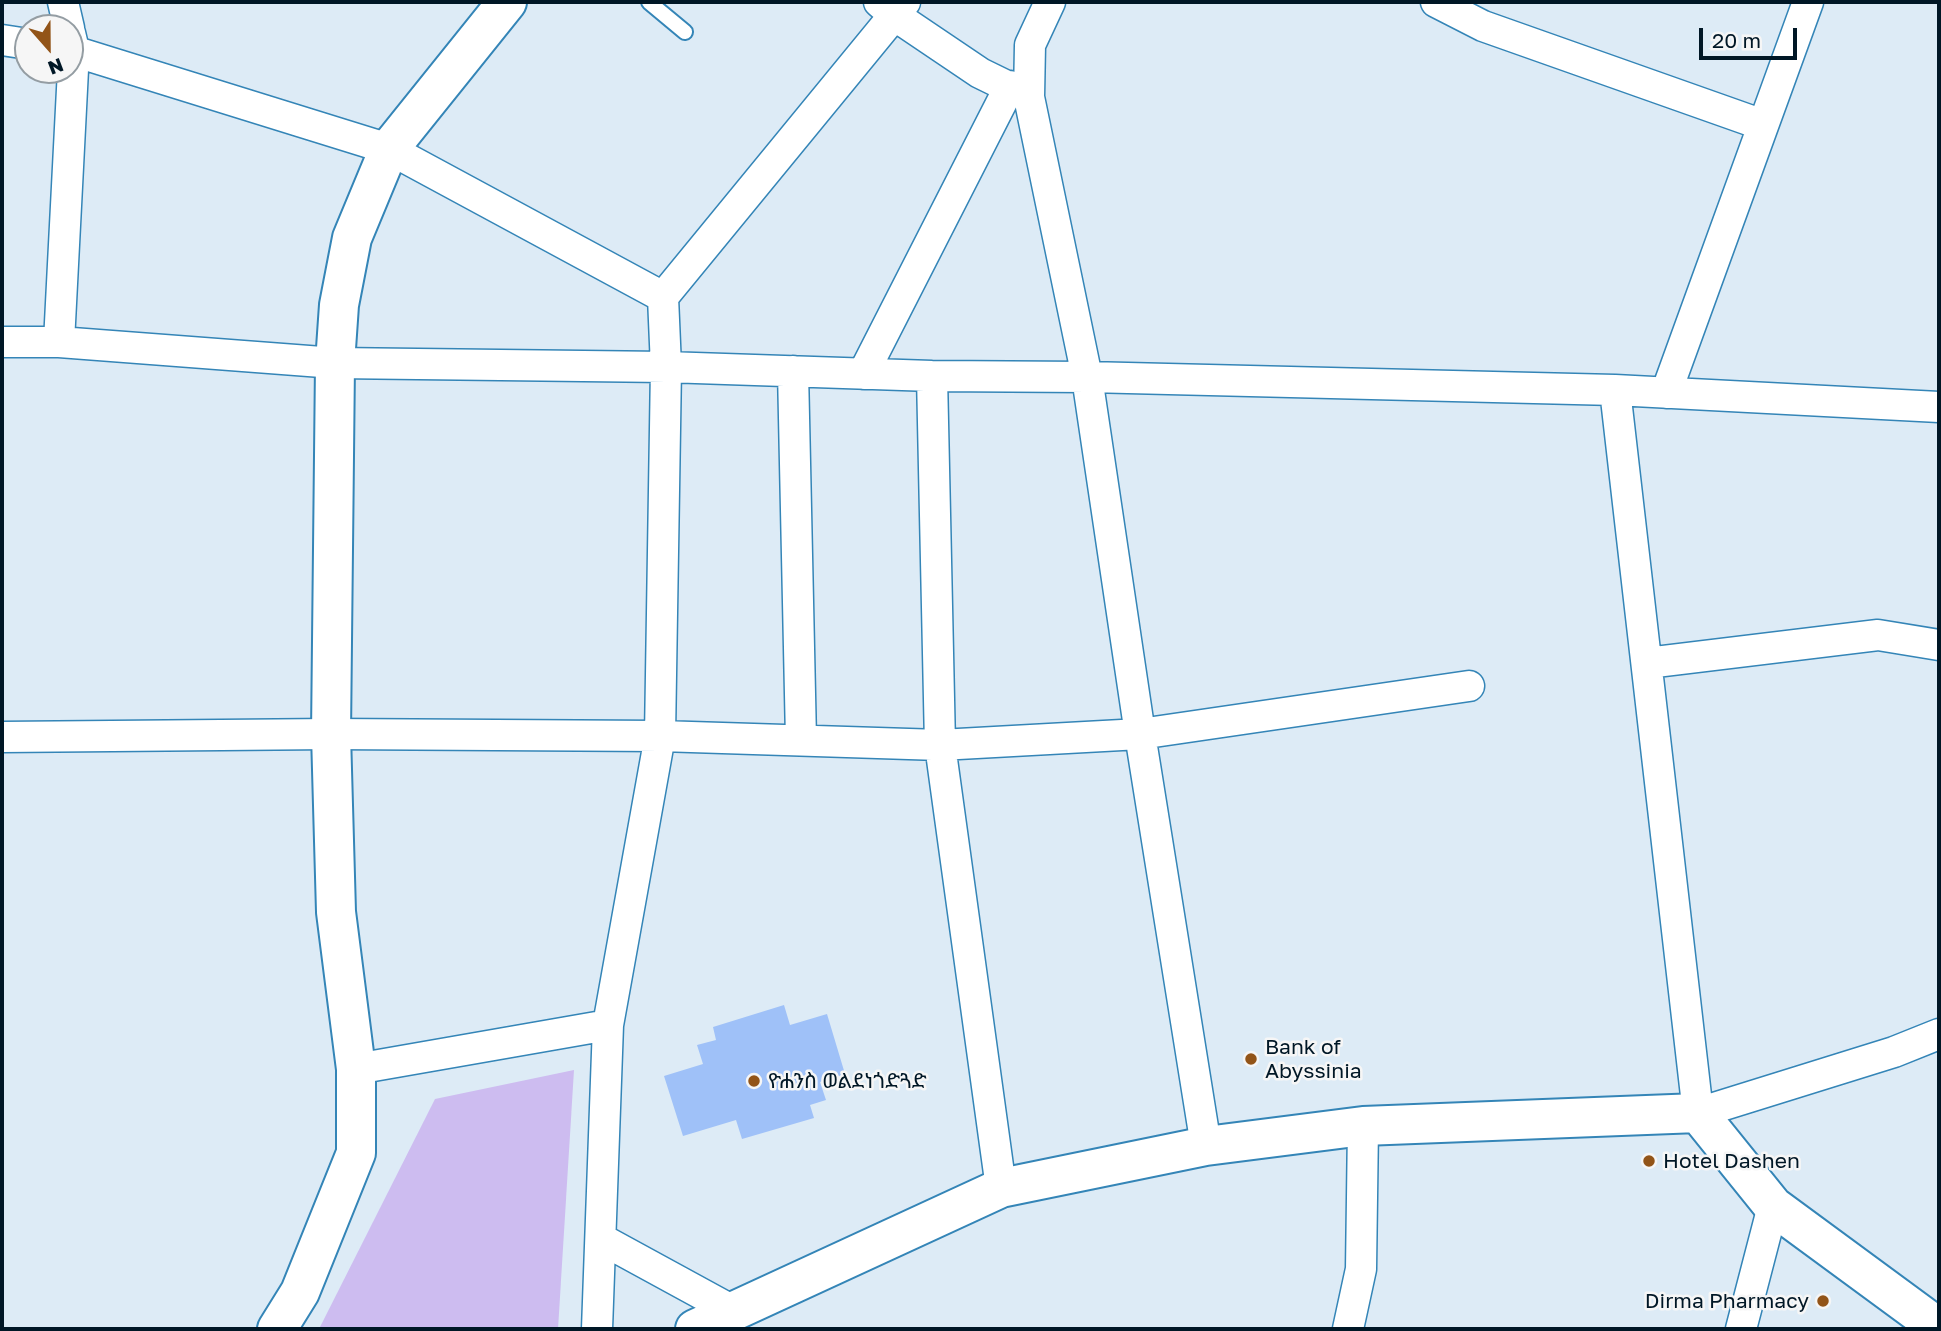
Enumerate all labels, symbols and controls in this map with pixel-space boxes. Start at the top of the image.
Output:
north arrow [14,14,84,84]
scale bar [1703,14,1801,58]
text: 20 m [1712,27,1761,53]
text: N [45,54,67,81]
place label: Bank of Abyssinia [1265,1034,1362,1084]
marker: Bank of Abyssinia [1243,1051,1259,1067]
place label: ዮሐንስ ወልደነጎድጓድ [768,1068,927,1094]
marker: ዮሐንስ ወልደነጎድጓድ [746,1073,762,1089]
place label: Hotel Dashen [1663,1148,1800,1174]
marker: Hotel Dashen [1641,1153,1657,1169]
place label: Dirma Pharmacy [1645,1288,1809,1314]
marker: Dirma Pharmacy [1815,1293,1831,1309]

